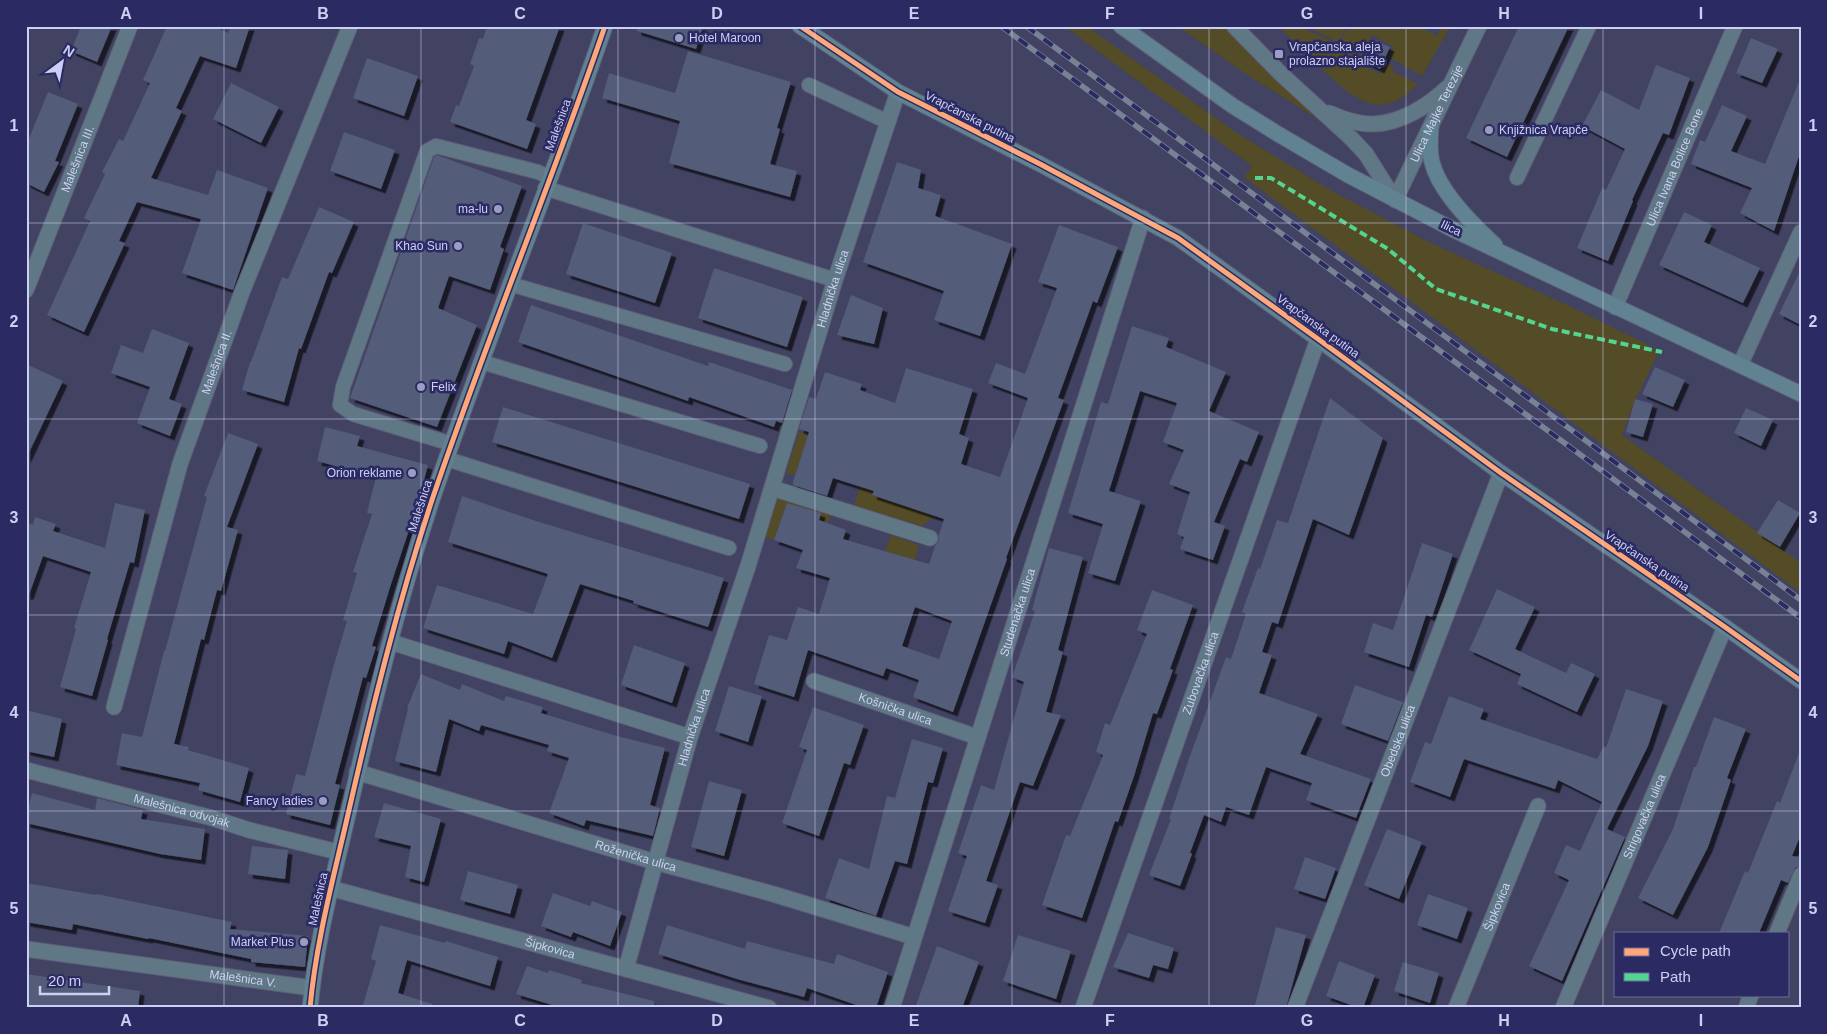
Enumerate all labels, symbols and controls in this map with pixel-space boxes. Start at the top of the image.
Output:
text: A [120,5,132,22]
text: B [317,5,329,22]
text: C [514,5,526,22]
text: D [711,5,723,22]
text: E [909,5,920,22]
text: F [1105,5,1115,22]
text: G [1301,5,1313,22]
text: H [1498,5,1510,22]
text: I [1699,5,1703,22]
place label: Hotel Maroon [689,31,761,45]
marker: Hotel Maroon [673,32,685,44]
north arrow [38,38,88,88]
place label: Vrapčanska aleja prolazno stajalište [1289,40,1385,68]
text: N [60,42,77,60]
marker: Vrapčanska aleja prolazno stajalište [1273,48,1285,60]
street label: Ulica Majke Terezije [1407,62,1466,165]
street label: Vrapčanska putina [923,88,1018,146]
street label: Malešnica [542,97,574,153]
street label: Ulica Ivana Bolice Bone [1643,106,1706,228]
text: 1 [10,117,19,134]
text: 1 [1809,117,1818,134]
street label: Malešnica III. [58,123,97,194]
place label: Knjižnica Vrapče [1499,123,1588,137]
marker: Knjižnica Vrapče [1483,124,1495,136]
place label: ma-lu [458,202,488,216]
marker: ma-lu [492,203,504,215]
street label: Ilica [1438,217,1464,239]
place label: Khao Sun [395,239,448,253]
marker: Khao Sun [452,240,464,252]
street label: Hladnička ulica [814,248,852,329]
street label: Vrapčanska putina [1274,291,1362,361]
text: 2 [10,313,19,330]
text: 2 [1809,313,1818,330]
street label: Malešnica II. [199,328,235,396]
place label: Felix [431,380,456,394]
marker: Felix [415,381,427,393]
place label: Orion reklame [327,466,402,480]
marker: Orion reklame [406,467,418,479]
street label: Malešnica [405,478,435,534]
text: 3 [10,509,19,526]
text: 3 [1809,509,1818,526]
street label: Vrapčanska putina [1602,528,1692,595]
street label: Studenačka ulica [997,566,1038,658]
street label: Zubovačka ulica [1180,629,1222,716]
street label: Hladnička ulica [675,686,713,768]
street label: Košnička ulica [857,690,934,728]
street label: Obedska ulica [1378,703,1418,779]
text: 4 [10,704,19,721]
text: 4 [1809,704,1818,721]
street label: Strigovačka ulica [1620,772,1669,861]
street label: Malešnica odvojak [132,791,233,831]
place label: Fancy ladies [246,794,313,808]
marker: Fancy ladies [317,795,329,807]
street label: Roženička ulica [593,837,678,875]
street label: Malešnica [306,871,331,927]
street label: Šipkovica [1480,880,1513,933]
text: 5 [10,900,19,917]
text: 5 [1809,900,1818,917]
legend [1614,932,1790,996]
street label: Šipkovica [523,934,577,962]
place label: Market Plus [231,935,294,949]
marker: Market Plus [298,936,310,948]
text: Cycle path [1660,942,1731,959]
scale bar [40,964,109,996]
street label: Malešnica V. [209,967,277,990]
text: Path [1660,968,1691,985]
text: 20 m [48,972,81,989]
text: A [120,1012,132,1029]
text: B [317,1012,329,1029]
text: C [514,1012,526,1029]
text: D [711,1012,723,1029]
text: E [909,1012,920,1029]
text: F [1105,1012,1115,1029]
text: G [1301,1012,1313,1029]
text: H [1498,1012,1510,1029]
text: I [1699,1012,1703,1029]

